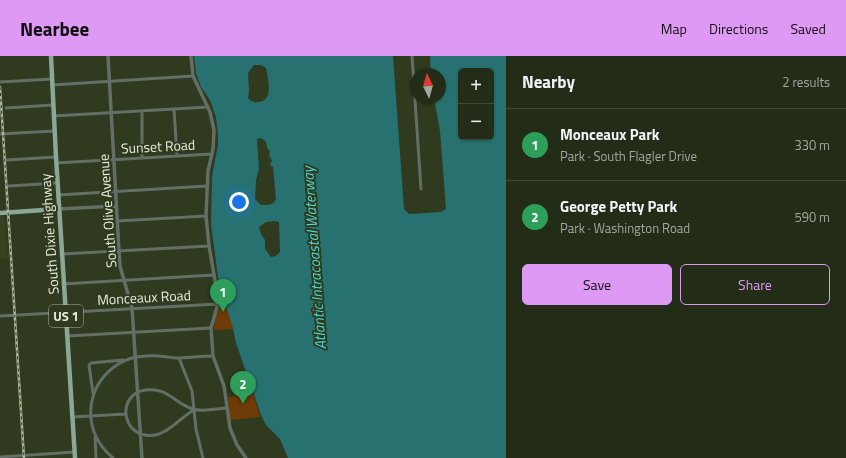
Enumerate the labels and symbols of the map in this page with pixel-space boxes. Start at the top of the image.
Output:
north arrow [410,68,446,104]
street label: Sunset Road [120,134,196,158]
street label: South Olive Avenue [93,153,121,269]
water label: Atlantic Intracoastal Waterway [296,164,332,350]
street label: South Dixie Highway [34,173,64,295]
your location [229,192,249,212]
pin: 1 [210,279,236,312]
street label: Monceaux Road [97,284,191,310]
road number: US 1 [49,305,83,327]
pin: 2 [230,371,256,404]

